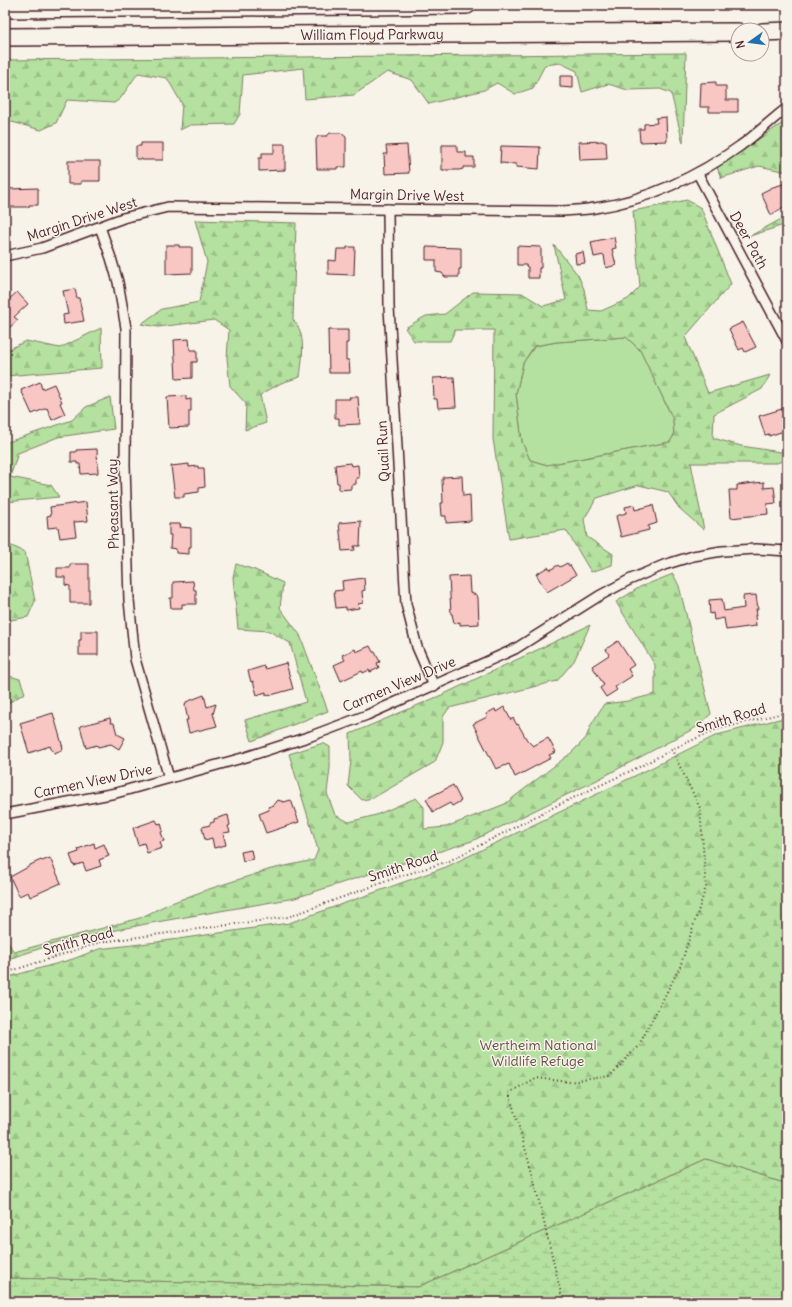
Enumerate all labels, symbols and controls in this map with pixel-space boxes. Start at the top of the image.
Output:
north arrow [730,22,770,62]
street label: William Floyd Parkway [300,25,444,44]
text: N [733,39,748,50]
street label: Margin Drive West [350,185,465,205]
street label: Margin Drive West [25,193,139,245]
street label: Deer Path [726,208,772,272]
street label: Quail Run [372,420,394,482]
street label: Pheasant Way [103,459,123,549]
street label: Carmen View Drive [340,652,458,716]
street label: Smith Road [694,699,768,737]
street label: Carmen View Drive [32,760,154,802]
street label: Smith Road [366,846,440,886]
street label: Smith Road [41,923,115,959]
park label: Wertheim National Wildlife Refuge [479,1036,597,1070]

